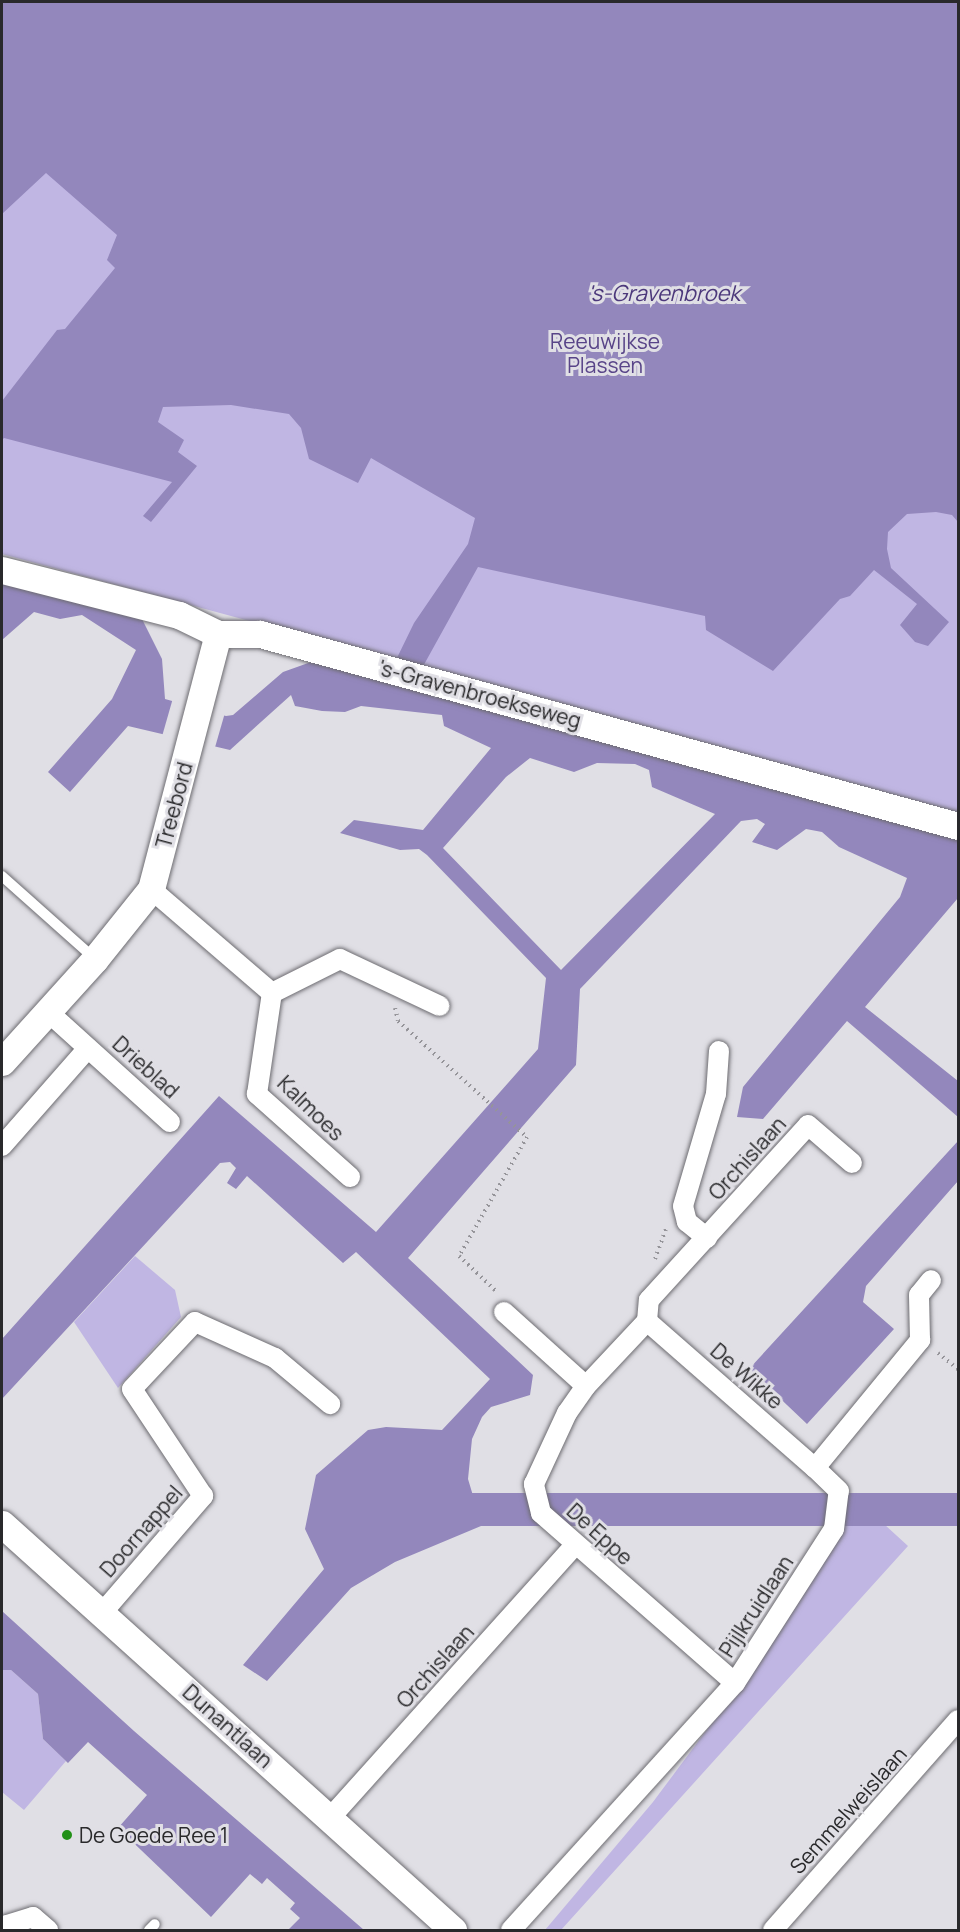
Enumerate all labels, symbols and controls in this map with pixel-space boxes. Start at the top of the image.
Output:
water label: 's-Gravenbroek [588,281,740,307]
park label: Reeuwijkse Plassen [550,328,660,378]
street label: 's-Gravenbroekseweg [376,655,584,733]
street label: Treebord [150,759,198,851]
street label: Drieblad [108,1031,184,1103]
street label: Kalmoes [273,1070,349,1146]
street label: Orchislaan [703,1111,791,1205]
street label: De Wikke [706,1338,788,1414]
street label: Doornappel [95,1480,187,1582]
street label: De Eppe [562,1498,638,1570]
street label: Pijlkruidlaan [714,1550,798,1662]
street label: Orchislaan [391,1619,479,1713]
street label: Dunantlaan [178,1679,278,1773]
street label: Semmelweislaan [784,1741,912,1879]
place label: De Goede Ree 1 [79,1822,228,1848]
marker: De Goede Ree 1 [60,1828,74,1842]

